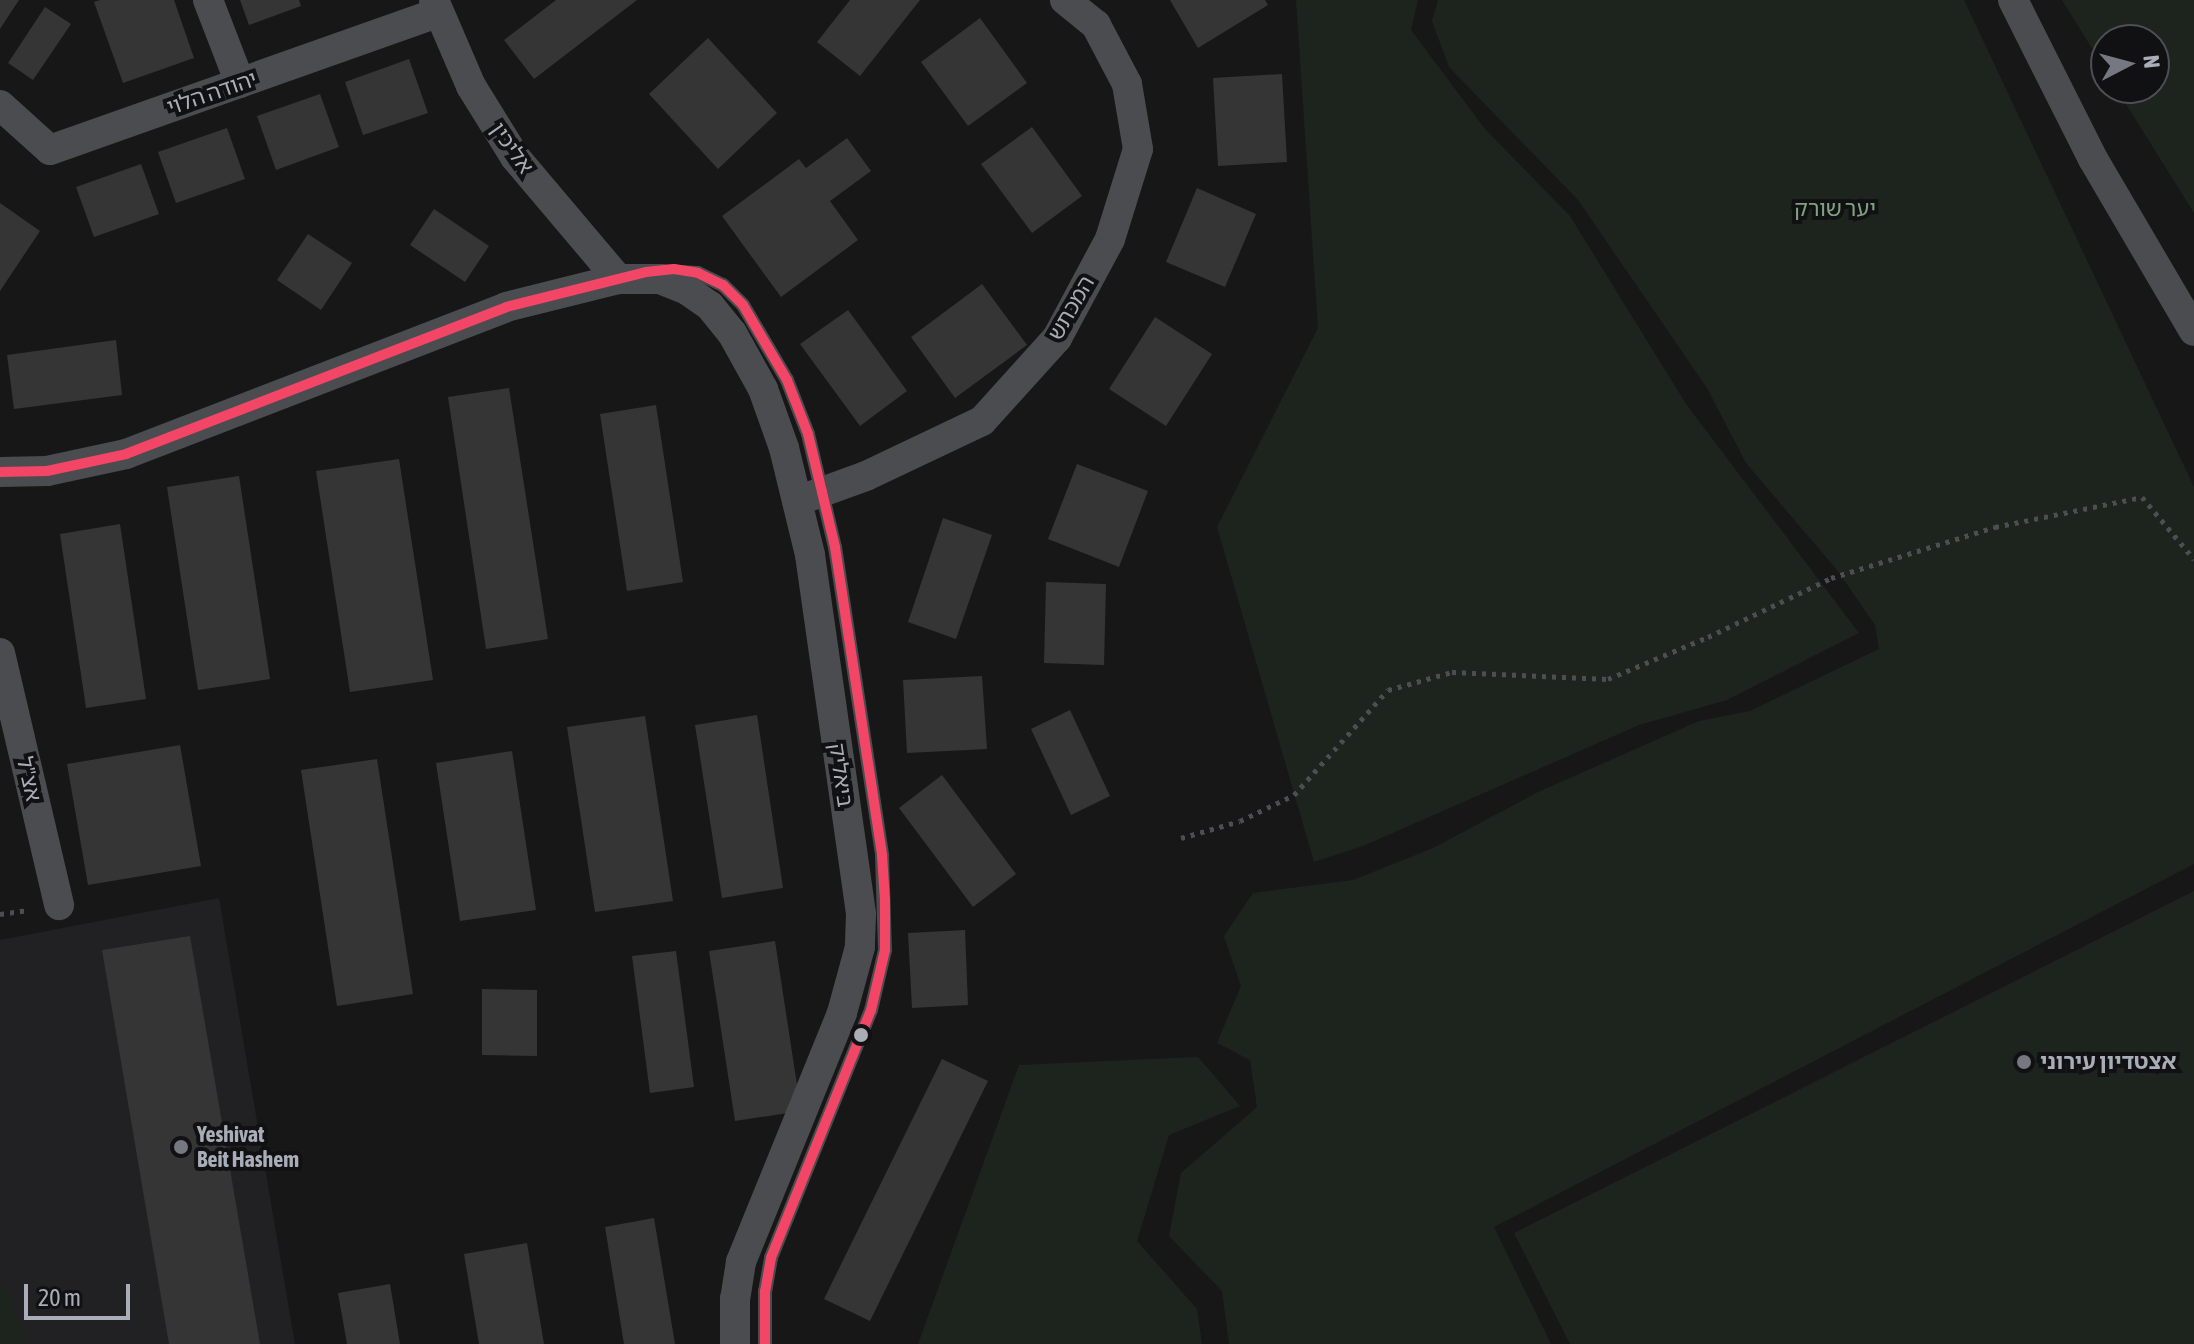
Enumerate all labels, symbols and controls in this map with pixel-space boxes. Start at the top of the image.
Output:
north arrow [2090,24,2170,104]
text: N [2138,54,2165,70]
street label: יהודה הלוי [164,65,260,121]
street label: אליכין [485,117,539,179]
park label: יער שורק [1794,196,1876,222]
street label: המכתש [1042,271,1100,345]
street label: ביאליק [823,741,859,809]
street label: אצ"ל [11,754,47,804]
unlabelled marker [853,1027,869,1043]
place label: אצטדיון עירוני [2040,1049,2176,1075]
marker: אצטדיון עירוני [2015,1053,2033,1071]
place label: Yeshivat Beit Hashem [197,1121,299,1172]
marker: Yeshivat Beit Hashem [172,1138,190,1156]
scale bar [28,1268,134,1318]
text: 20 m [38,1284,81,1311]

